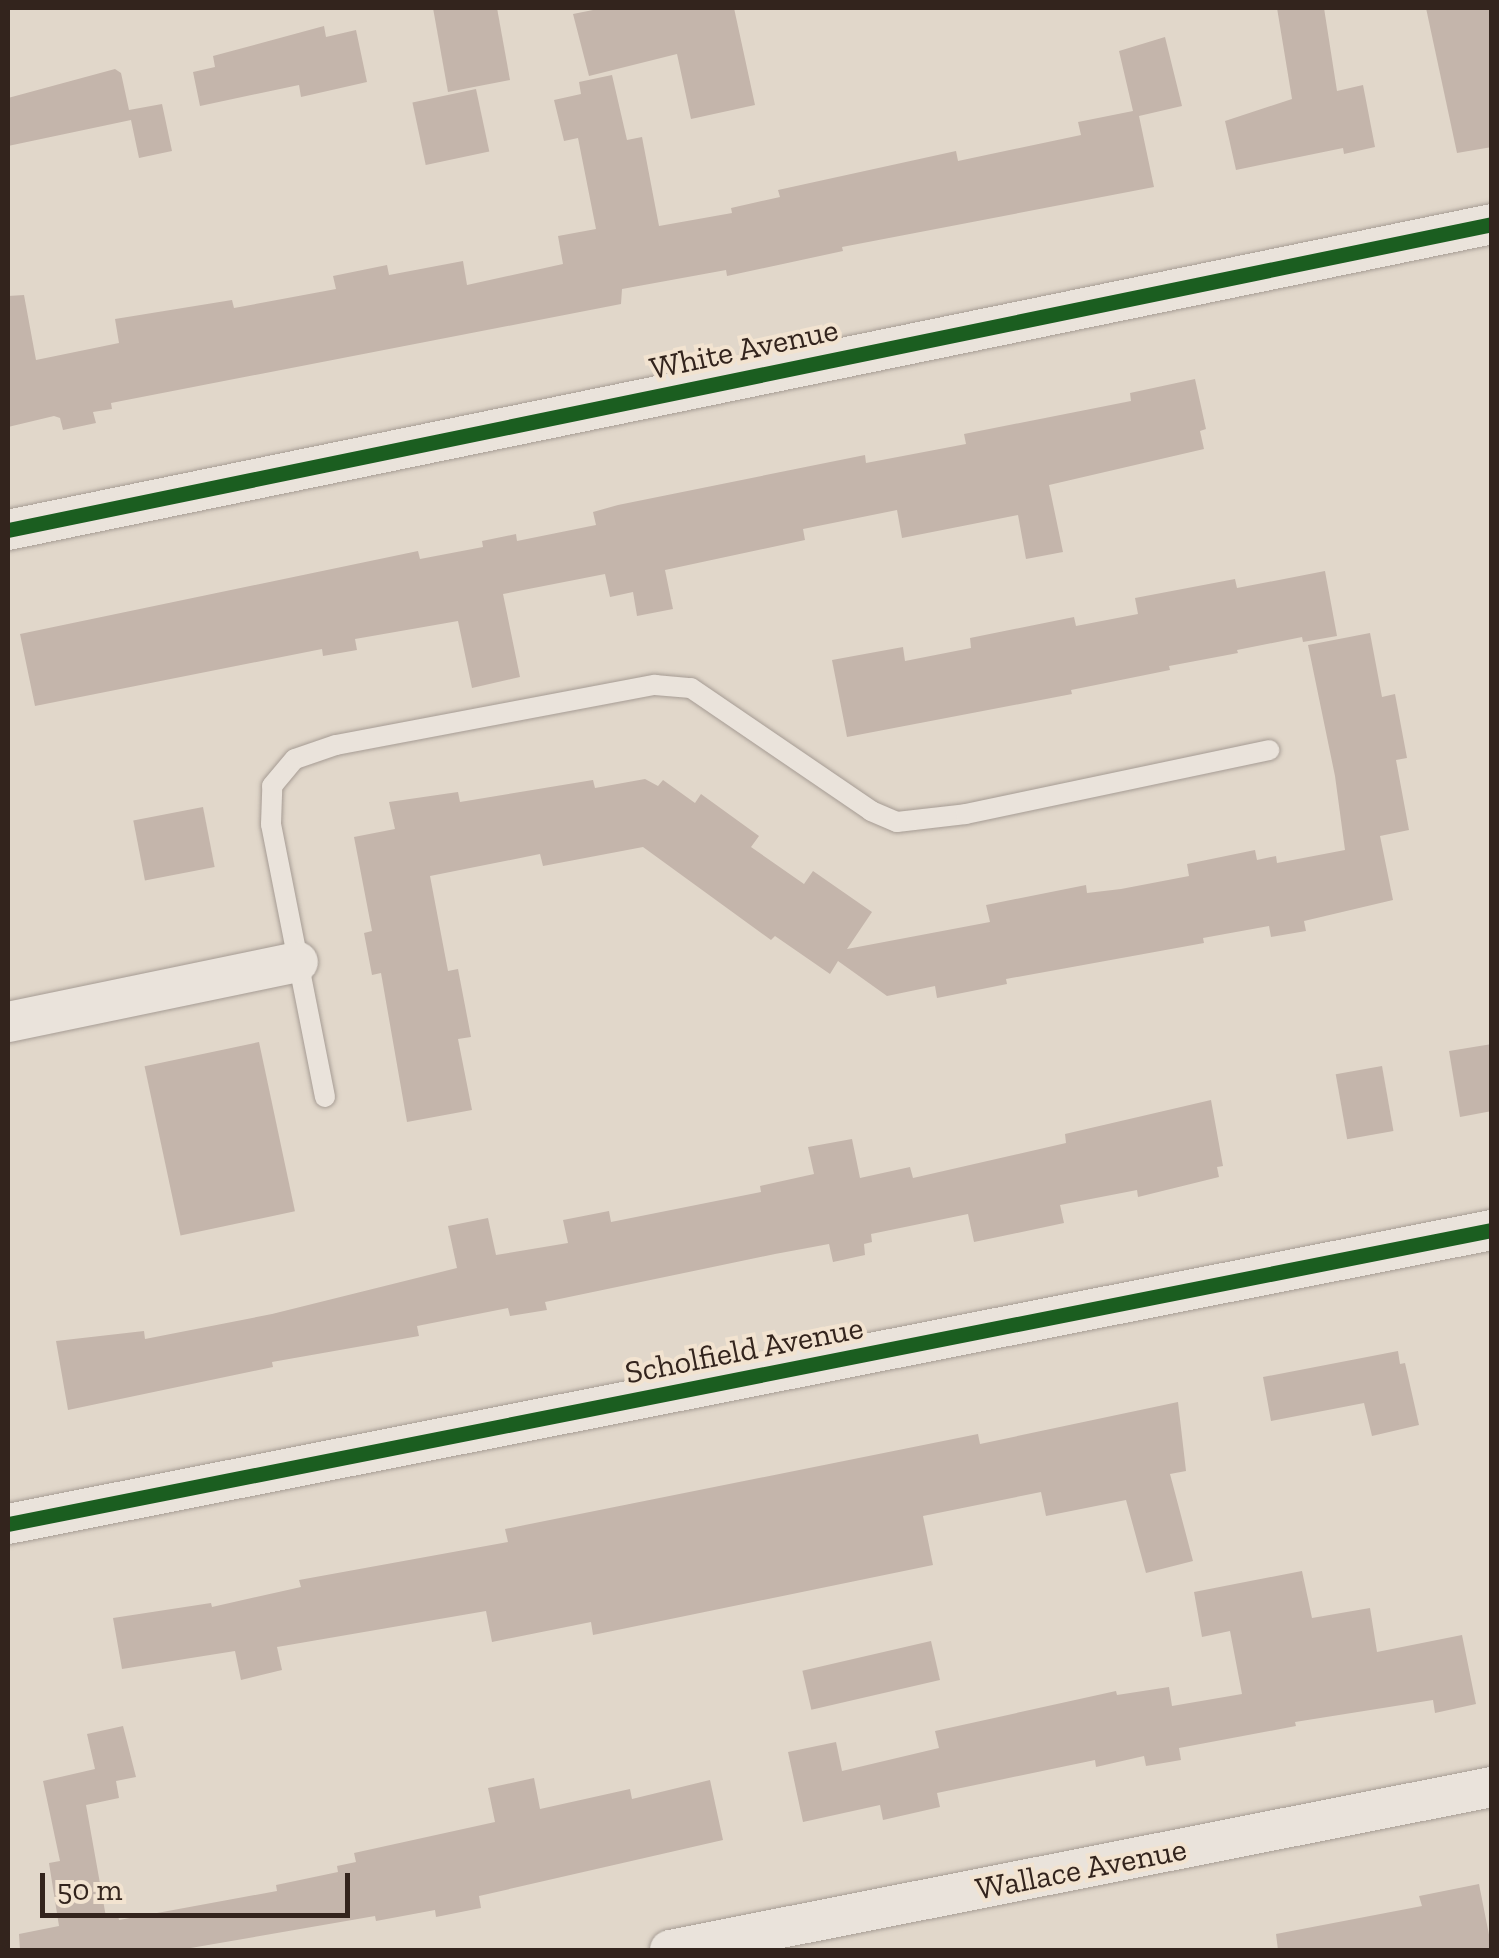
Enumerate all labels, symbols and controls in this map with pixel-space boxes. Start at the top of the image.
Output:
street label: White Avenue [646,310,842,388]
street label: Scholfield Avenue [621,1308,867,1392]
street label: Wallace Avenue [972,1830,1190,1908]
scale bar [45,1853,355,1915]
text: 50 m [57,1872,122,1908]

